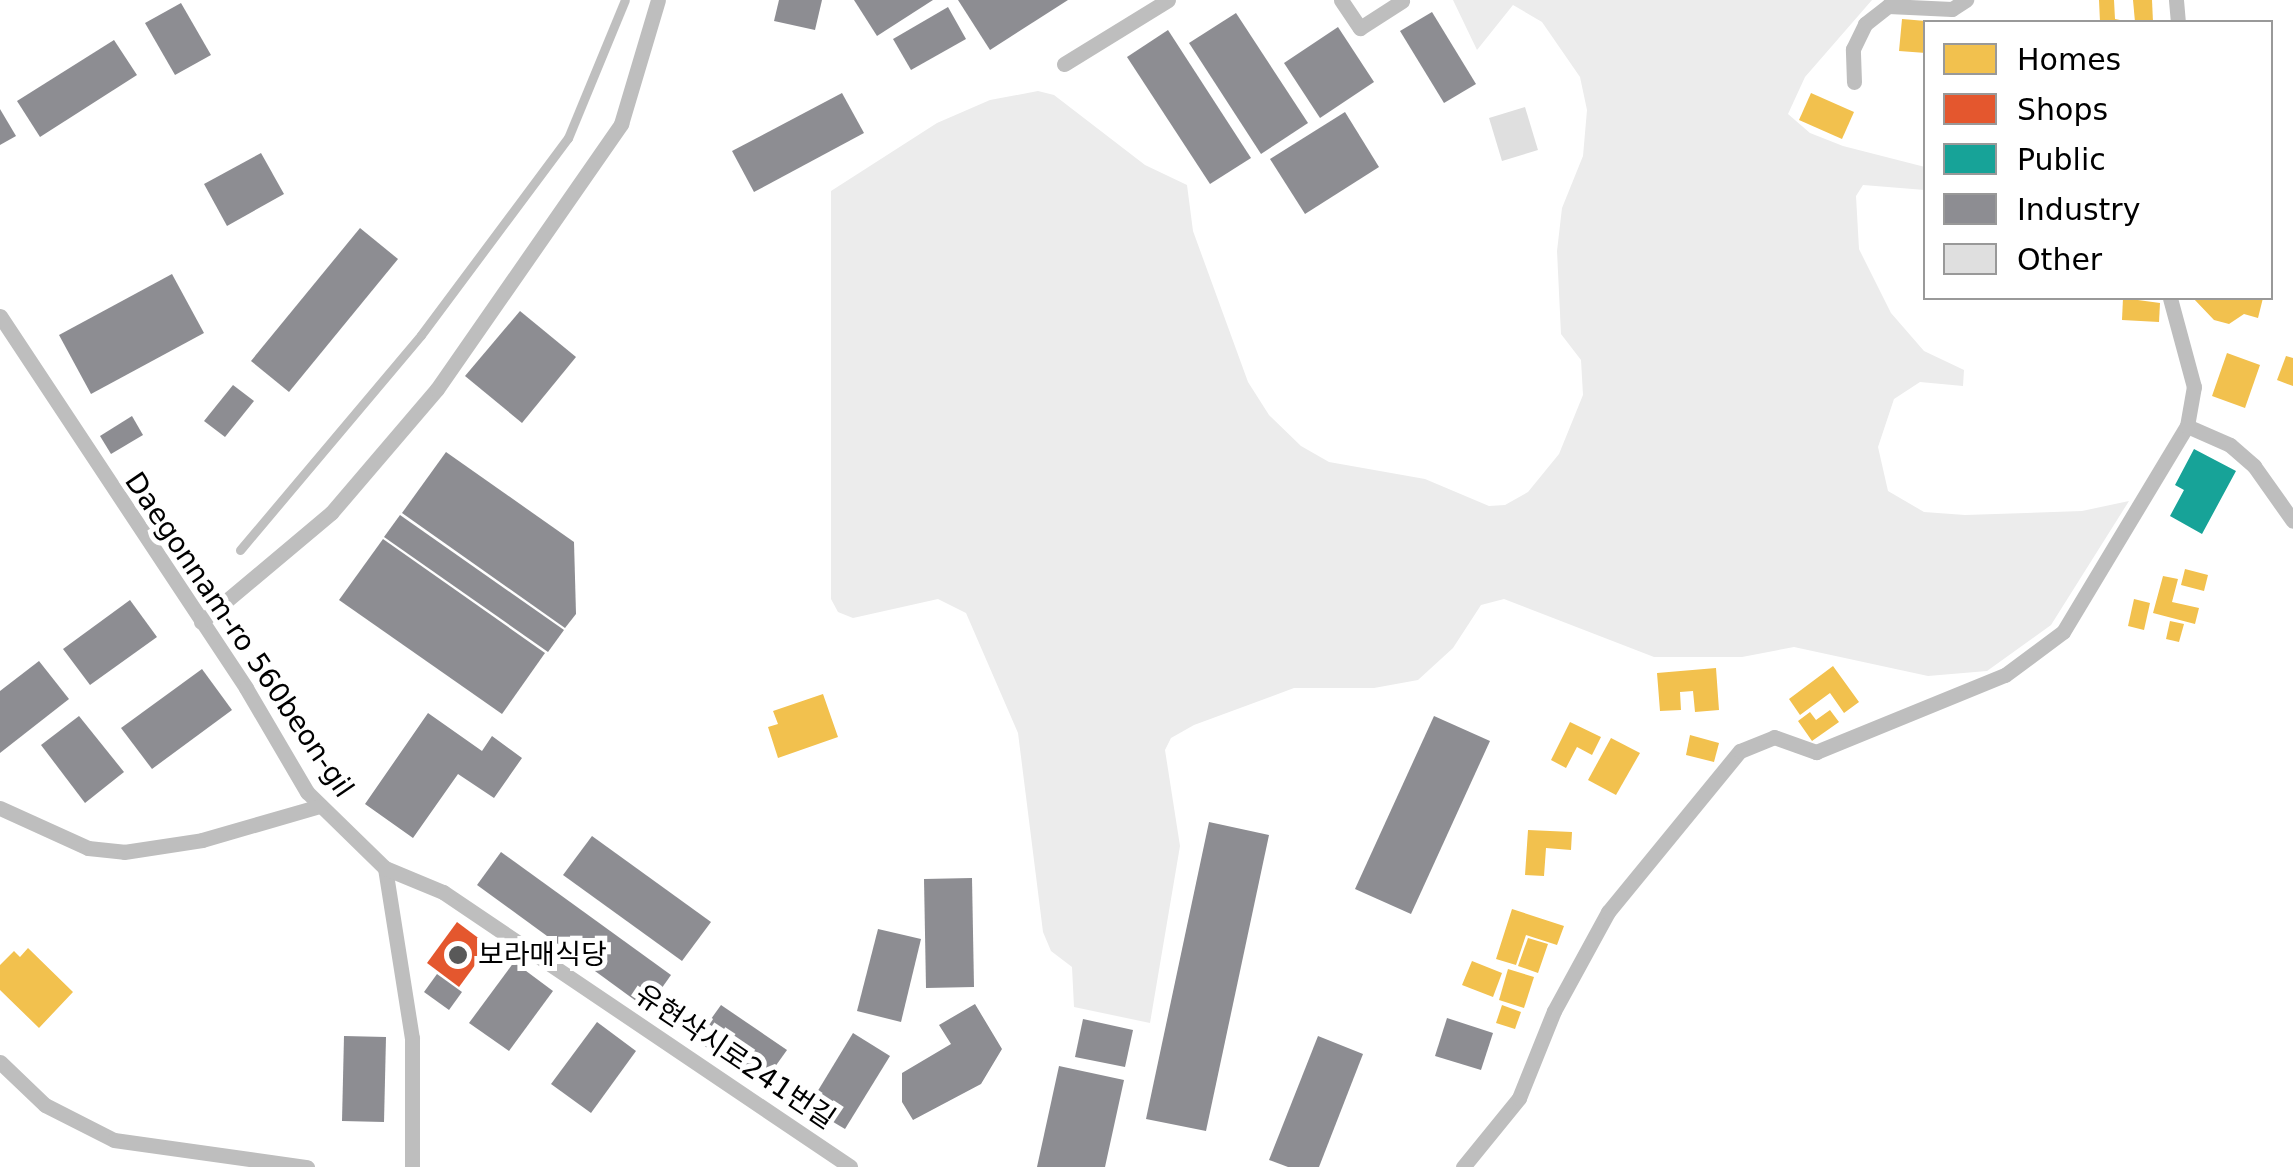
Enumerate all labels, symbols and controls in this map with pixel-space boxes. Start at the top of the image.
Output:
legend [1923,20,2273,300]
text: Homes [2017,42,2121,77]
text: Shops [2017,92,2108,127]
text: Public [2017,142,2106,177]
text: Industry [2017,192,2140,227]
text: Other [2017,242,2102,277]
street label: Daegonnam-ro 560beon-gil [118,466,360,804]
place label: 보라매식당 [478,938,607,972]
marker: 보라매식당 [447,944,469,966]
street label: 유현삭시로241번길 [629,978,841,1136]

